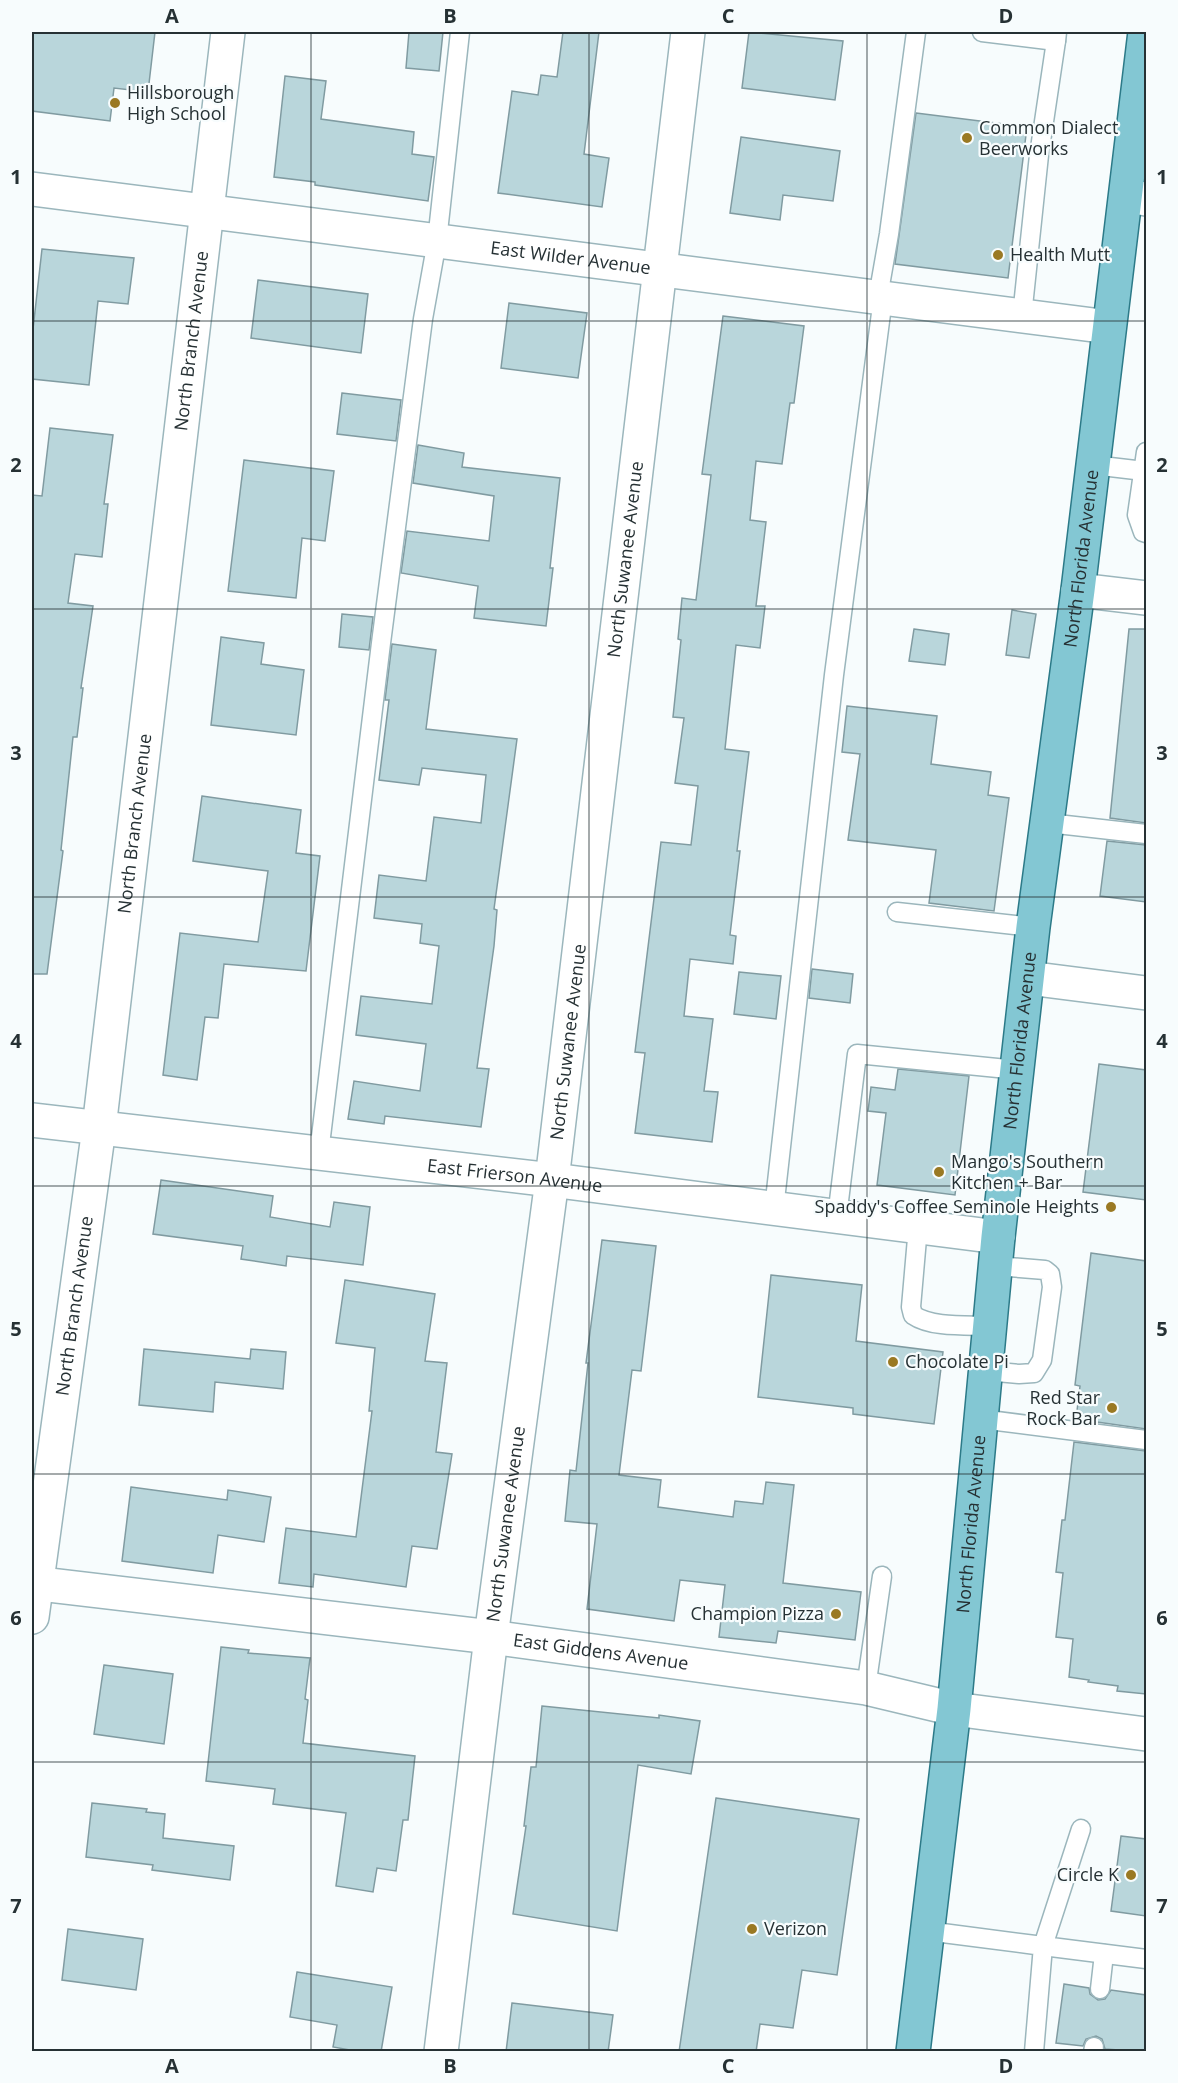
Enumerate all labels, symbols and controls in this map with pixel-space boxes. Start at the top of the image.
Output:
text: A [165,2,179,29]
text: B [443,2,457,29]
text: C [722,2,735,29]
text: D [999,2,1013,29]
place label: Hillsborough High School [127,80,234,125]
marker: Hillsborough High School [108,96,122,110]
place label: Common Dialect Beerworks [979,115,1118,160]
marker: Common Dialect Beerworks [960,131,974,145]
text: 1 [10,163,22,190]
text: 1 [1156,163,1168,190]
street label: East Wilder Avenue [489,235,652,279]
place label: Health Mutt [1010,242,1110,266]
marker: Health Mutt [991,248,1005,262]
street label: North Branch Avenue [168,250,213,432]
text: 2 [10,451,22,478]
text: 2 [1156,451,1168,478]
street label: North Suwanee Avenue [601,460,648,659]
street label: North Florida Avenue [1057,468,1103,649]
street label: North Branch Avenue [111,732,156,915]
text: 3 [10,739,22,766]
text: 3 [1156,739,1168,766]
street label: North Suwanee Avenue [544,942,591,1141]
street label: North Florida Avenue [997,950,1041,1131]
text: 4 [10,1027,22,1054]
text: 4 [1156,1027,1168,1054]
place label: Mango's Southern Kitchen + Bar [951,1149,1104,1194]
street label: East Frierson Avenue [426,1153,604,1197]
marker: Mango's Southern Kitchen + Bar [932,1165,946,1179]
place label: Spaddy's Coffee Seminole Heights [815,1194,1099,1218]
marker: Spaddy's Coffee Seminole Heights [1104,1200,1118,1214]
street label: North Branch Avenue [49,1214,98,1397]
text: 5 [10,1315,22,1342]
text: 5 [1156,1315,1168,1342]
place label: Chocolate Pi [905,1349,1009,1373]
marker: Chocolate Pi [886,1355,900,1369]
place label: Red Star Rock Bar [1026,1385,1101,1430]
marker: Red Star Rock Bar [1105,1401,1119,1415]
street label: North Suwanee Avenue [480,1424,530,1623]
street label: North Florida Avenue [950,1434,990,1614]
place label: Champion Pizza [691,1601,824,1625]
text: 6 [10,1604,22,1631]
text: 6 [1156,1604,1168,1631]
marker: Champion Pizza [829,1607,843,1621]
street label: East Giddens Avenue [512,1627,690,1675]
place label: Circle K [1057,1862,1120,1886]
marker: Circle K [1124,1868,1138,1882]
text: 7 [10,1892,22,1919]
text: 7 [1156,1892,1168,1919]
place label: Verizon [764,1916,827,1940]
marker: Verizon [745,1922,759,1936]
text: A [165,2052,179,2079]
text: B [443,2052,457,2079]
text: C [722,2052,735,2079]
text: D [999,2052,1013,2079]

